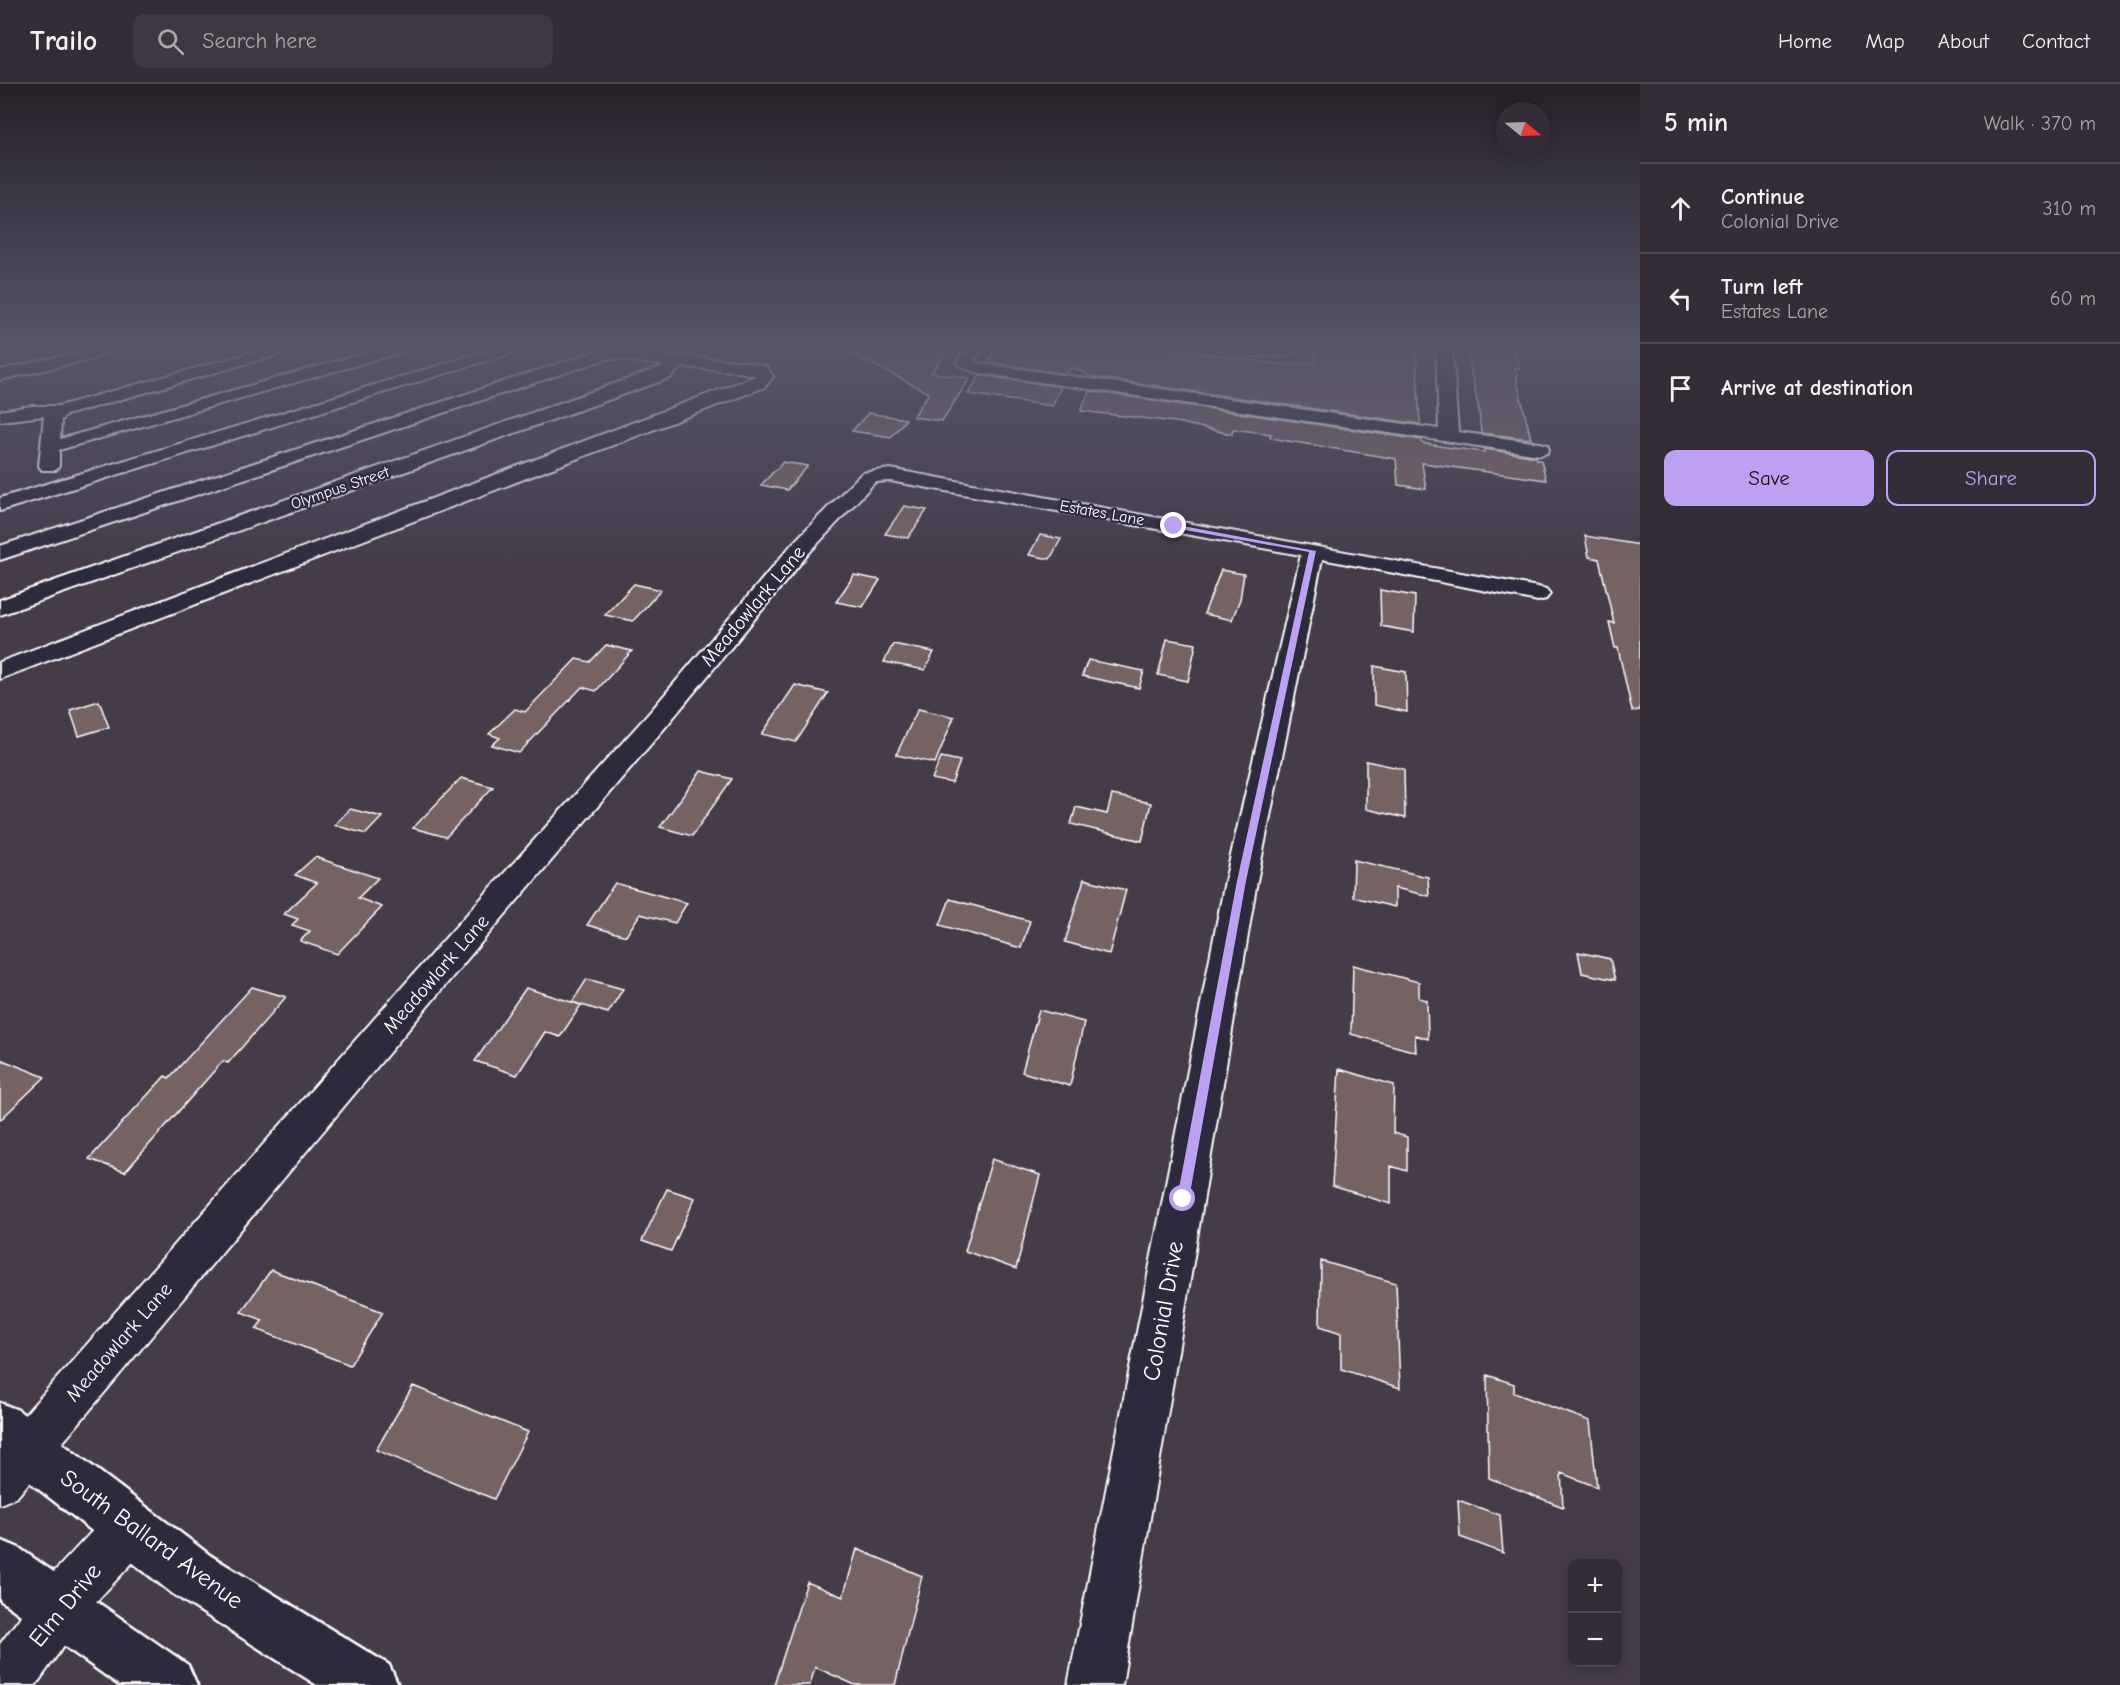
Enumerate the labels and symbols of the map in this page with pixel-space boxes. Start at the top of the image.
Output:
north arrow [1496,102,1550,156]
street label: Olympus Street [288,463,392,513]
street label: Estates Lane [1058,497,1146,529]
route end [1160,512,1186,538]
street label: Meadowlark Lane [696,541,810,671]
street label: Meadowlark Lane [378,910,494,1038]
route start [1169,1185,1195,1211]
street label: Colonial Drive [1137,1239,1189,1383]
street label: Meadowlark Lane [61,1278,177,1406]
street label: South Ballard Avenue [55,1463,249,1615]
street label: Elm Drive [23,1558,107,1652]

